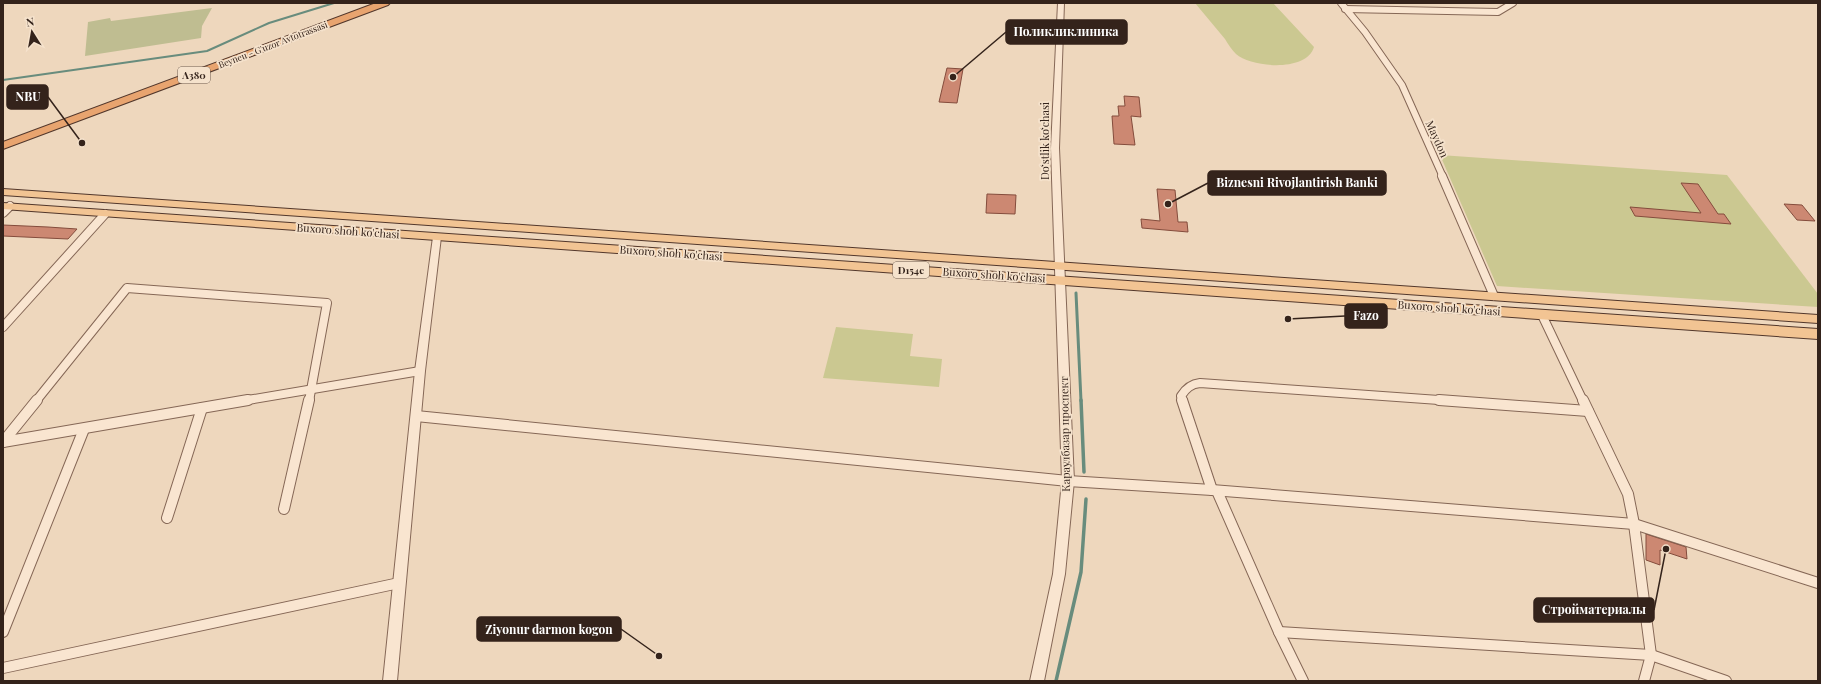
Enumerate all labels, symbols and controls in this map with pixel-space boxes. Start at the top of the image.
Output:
north arrow [12,12,52,52]
text: N [25,14,35,30]
street label: Beyneu - G'uzor Avtotrassasi [216,18,329,70]
callout: Поликликлиника [1006,20,1127,44]
text: Поликликлиника [1013,23,1119,39]
road number: A380 [178,67,210,83]
callout: NBU [7,85,48,109]
text: NBU [16,88,41,104]
street label: Do‘stlik ko‘chasi [1037,102,1052,180]
street label: Maydon [1423,118,1452,160]
callout: Biznesni Rivojlantirish Banki [1208,171,1386,195]
text: Biznesni Rivojlantirish Banki [1216,174,1378,190]
street label: Buxoro shoh ko'chasi [296,219,400,242]
street label: Buxoro shoh ko'chasi [619,241,723,264]
road number: D154e [893,262,929,278]
street label: Buxoro shoh ko'chasi [942,263,1046,286]
street label: Buxoro shoh ko'chasi [1397,296,1501,319]
callout: Fazo [1345,304,1387,328]
text: Fazo [1353,307,1379,323]
street label: Караулбазар проспект [1056,376,1073,492]
callout: Стройматериалы [1534,598,1654,622]
text: Стройматериалы [1542,601,1646,617]
callout: Ziyonur darmon kogon [477,617,621,641]
text: Ziyonur darmon kogon [485,621,613,637]

